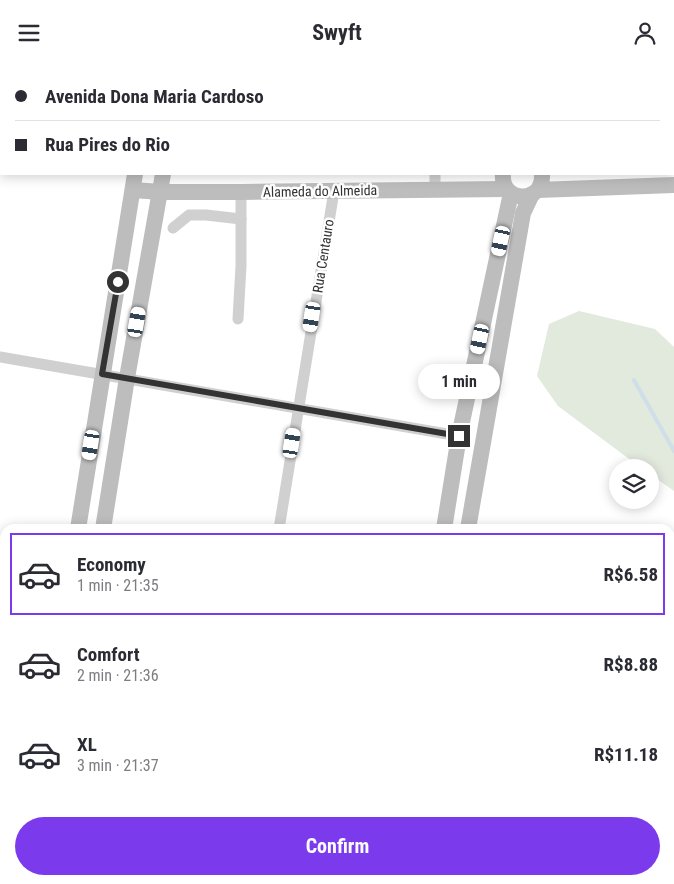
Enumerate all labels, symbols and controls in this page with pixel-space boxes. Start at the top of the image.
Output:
icon: menu [15,19,43,47]
icon: person [631,19,659,47]
text: Swyft [312,20,362,45]
text: Avenida Dona Maria Cardoso [45,85,264,108]
text: Rua Pires do Rio [45,133,170,156]
street label: Alameda do Almeida [263,182,377,200]
street label: Rua Centauro [309,218,337,294]
car [490,225,511,257]
route start [107,271,129,293]
car [302,301,321,333]
car [127,306,146,338]
car [469,323,490,355]
callout: 1 min [418,363,500,399]
text: 1 min [441,372,477,391]
route end [448,425,470,447]
car [282,427,301,459]
car [81,429,100,461]
map controls [609,459,659,509]
button: layers [609,459,659,509]
icon: car [17,552,62,597]
text: Economy [77,553,146,576]
text: R$6.58 [604,563,658,586]
text: 1 min · 21:35 [77,576,159,595]
icon: car [17,642,62,687]
text: Comfort [77,643,140,666]
text: R$8.88 [604,653,658,676]
text: 2 min · 21:36 [77,666,159,685]
icon: car [17,732,62,777]
text: XL [77,733,97,756]
text: R$11.18 [594,743,658,766]
text: 3 min · 21:37 [77,756,159,775]
button: Confirm [15,817,660,875]

